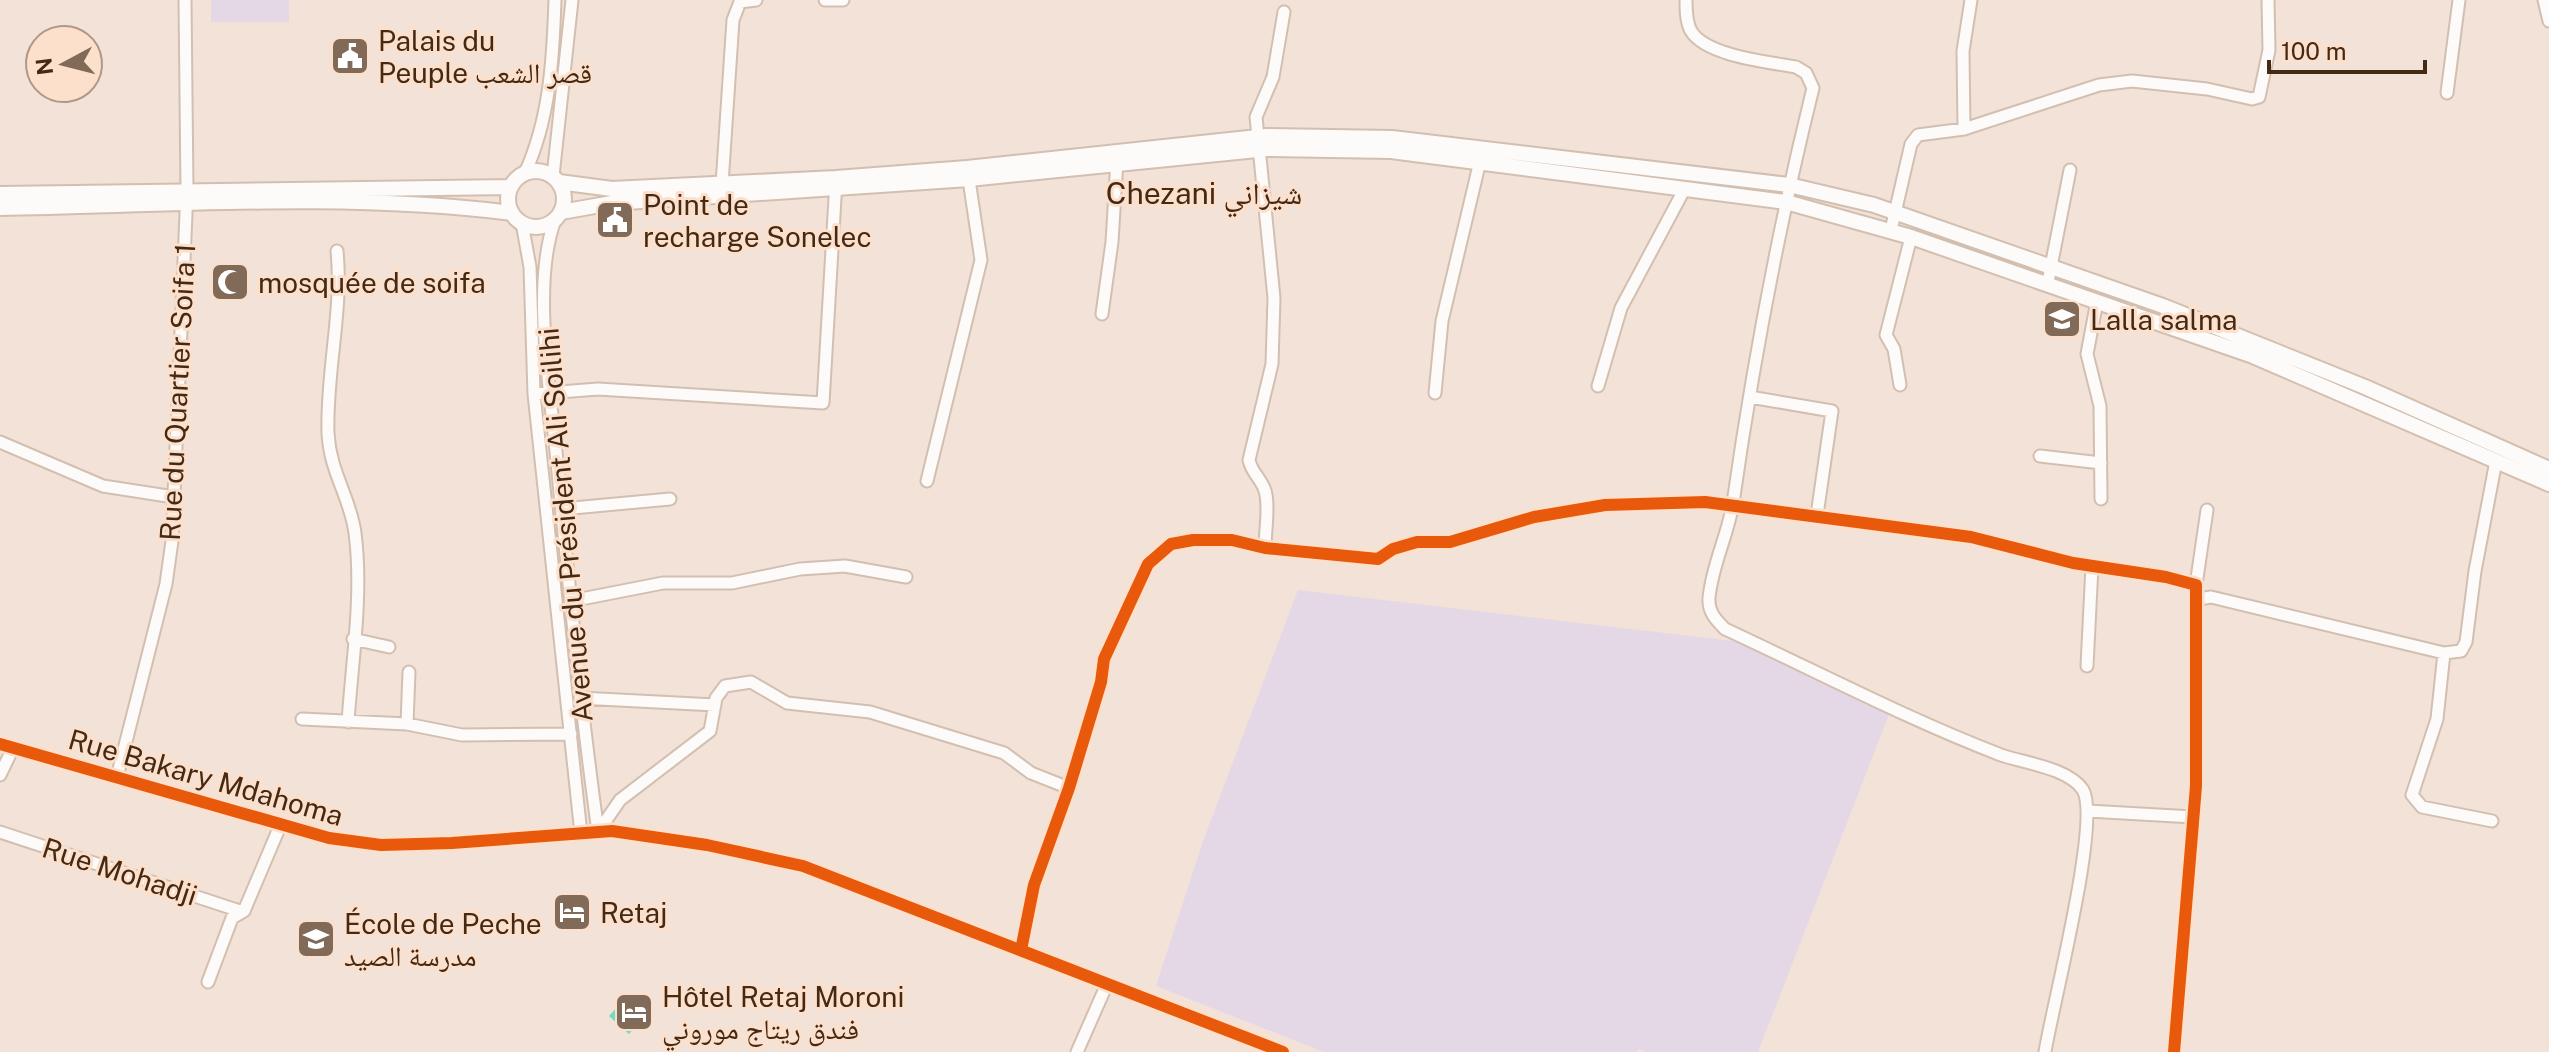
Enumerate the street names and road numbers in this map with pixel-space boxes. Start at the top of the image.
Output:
street label: Rue du Quartier Soifa 1 [153,242,201,542]
street label: Avenue du Président Ali Soilihi [531,327,599,723]
street label: Rue Bakary Mdahoma [65,722,347,832]
street label: Rue Mohadji [39,830,201,912]

